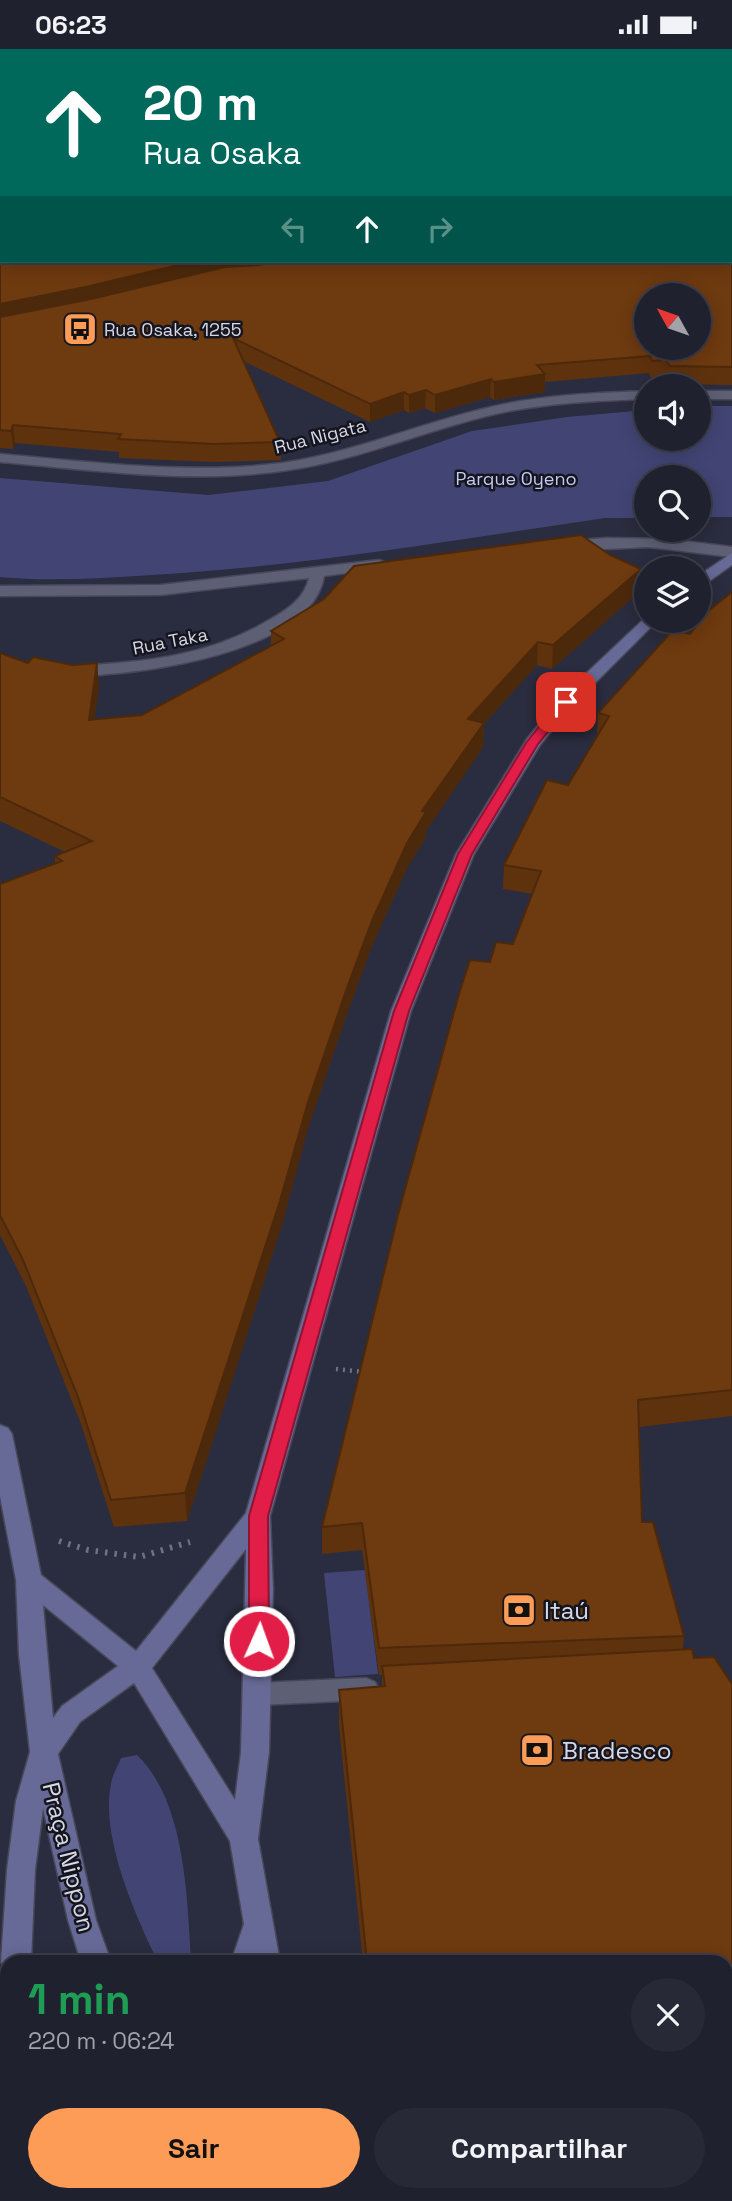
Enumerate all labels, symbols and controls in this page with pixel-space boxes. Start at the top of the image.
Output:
text: 06:23 [35,8,107,42]
text: 20 m [143,72,258,134]
icon: ahead [28,77,119,168]
text: Rua Osaka [143,133,301,173]
icon: left [275,210,313,248]
icon: ahead [348,210,386,248]
icon: right [421,210,459,248]
north arrow [634,283,710,361]
map controls [634,283,711,633]
bus stop icon: Rua Osaka, 1255 [61,310,99,348]
place label: Rua Osaka, 1255 [104,318,241,341]
button: sound [634,374,711,451]
street label: Rua Nigata [272,414,368,458]
button: search [634,465,711,542]
park label: Parque Oyeno [455,467,577,490]
button: layers [634,556,711,633]
street label: Rua Taka [130,622,210,660]
pin [536,672,596,732]
icon: arrive [547,683,585,721]
bank icon: Itaú [500,1591,538,1629]
place label: Itaú [544,1595,589,1626]
position arrow [222,1604,296,1678]
bank icon: Bradesco [518,1731,556,1769]
place label: Bradesco [562,1735,671,1766]
street label: Praça Nippon [35,1779,103,1935]
text: 1 min [28,1973,131,2026]
button: close [631,1978,705,2052]
text: 220 m · 06:24 [28,2026,175,2056]
button: Sair [28,2108,360,2188]
button: Compartilhar [374,2108,705,2188]

